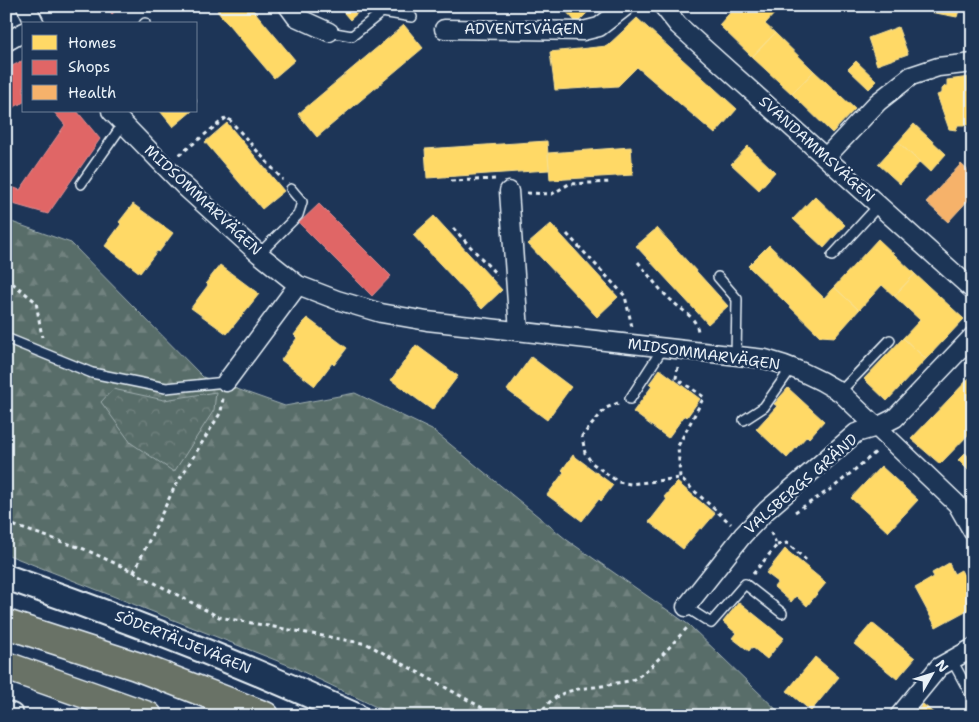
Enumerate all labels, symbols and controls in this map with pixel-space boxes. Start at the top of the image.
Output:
street label: ADVENTSVÄGEN [464,19,584,39]
legend [22,22,198,112]
text: Homes [68,33,116,53]
text: Shops [68,57,110,77]
text: Health [68,83,116,103]
street label: SVANDAMMSVÄGEN [755,91,879,207]
street label: MIDSOMMARVÄGEN [140,140,266,260]
street label: MIDSOMMARVÄGEN [626,333,782,375]
street label: VALSBERGS GRÄND [740,429,862,539]
street label: SÖDERTÄLJEVÄGEN [112,606,254,678]
north arrow [906,650,956,700]
text: N [932,656,953,676]

